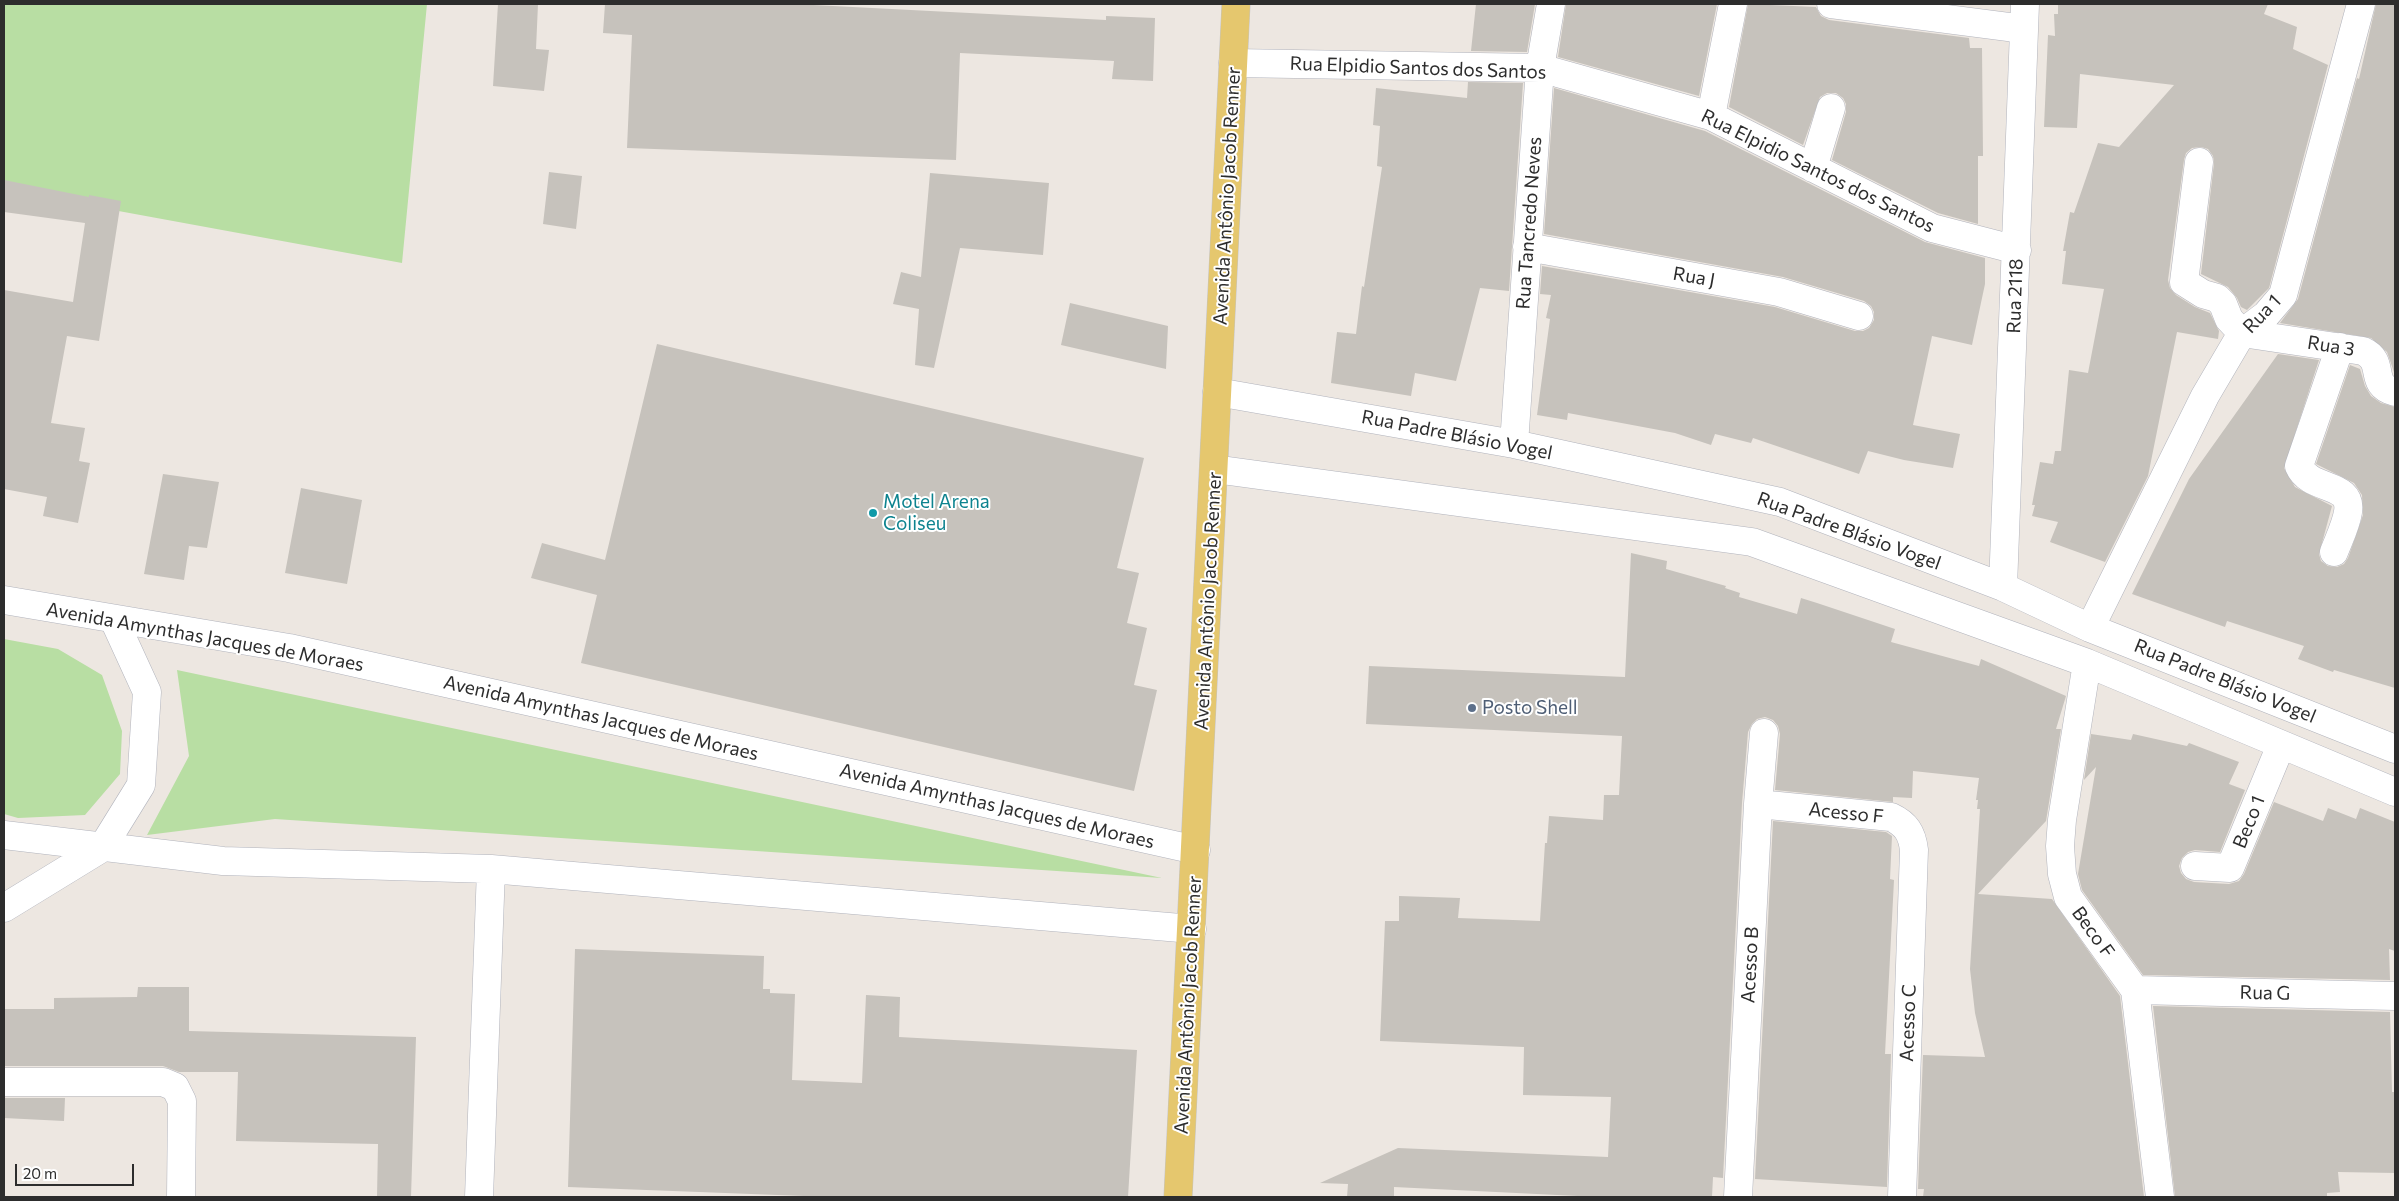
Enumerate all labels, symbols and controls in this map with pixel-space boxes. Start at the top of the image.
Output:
street label: Rua Elpidio Santos dos Santos [1289,52,1547,84]
street label: Avenida Antônio Jacob Renner [1209,66,1245,326]
street label: Rua Elpidio Santos dos Santos [1698,104,1938,238]
street label: Rua Tancredo Neves [1512,136,1546,310]
street label: Rua 2118 [2002,258,2028,334]
street label: Rua J [1671,262,1717,292]
street label: Rua 1 [2238,290,2286,338]
street label: Rua 3 [2306,331,2356,361]
street label: Rua Padre Blásio Vogel [1360,405,1554,465]
street label: Avenida Antônio Jacob Renner [1190,471,1226,731]
street label: Rua Padre Blásio Vogel [1754,487,1944,575]
place label: Motel Arena Coliseu [883,491,990,535]
marker: Motel Arena Coliseu [867,507,879,519]
street label: Avenida Amynthas Jacques de Moraes [44,598,366,676]
street label: Rua Padre Blásio Vogel [2131,634,2319,728]
street label: Avenida Amynthas Jacques de Moraes [441,671,761,765]
place label: Posto Shell [1482,697,1578,719]
marker: Posto Shell [1466,702,1478,714]
street label: Avenida Amynthas Jacques de Moraes [837,759,1157,853]
street label: Beco 1 [2228,792,2270,852]
street label: Acesso F [1807,798,1885,828]
street label: Avenida Antônio Jacob Renner [1170,875,1206,1135]
street label: Beco F [2067,902,2119,962]
street label: Acesso B [1737,926,1763,1004]
street label: Rua G [2239,981,2291,1005]
street label: Acesso C [1895,984,1921,1062]
scale bar [18,1154,136,1186]
text: 20 m [23,1164,57,1182]

